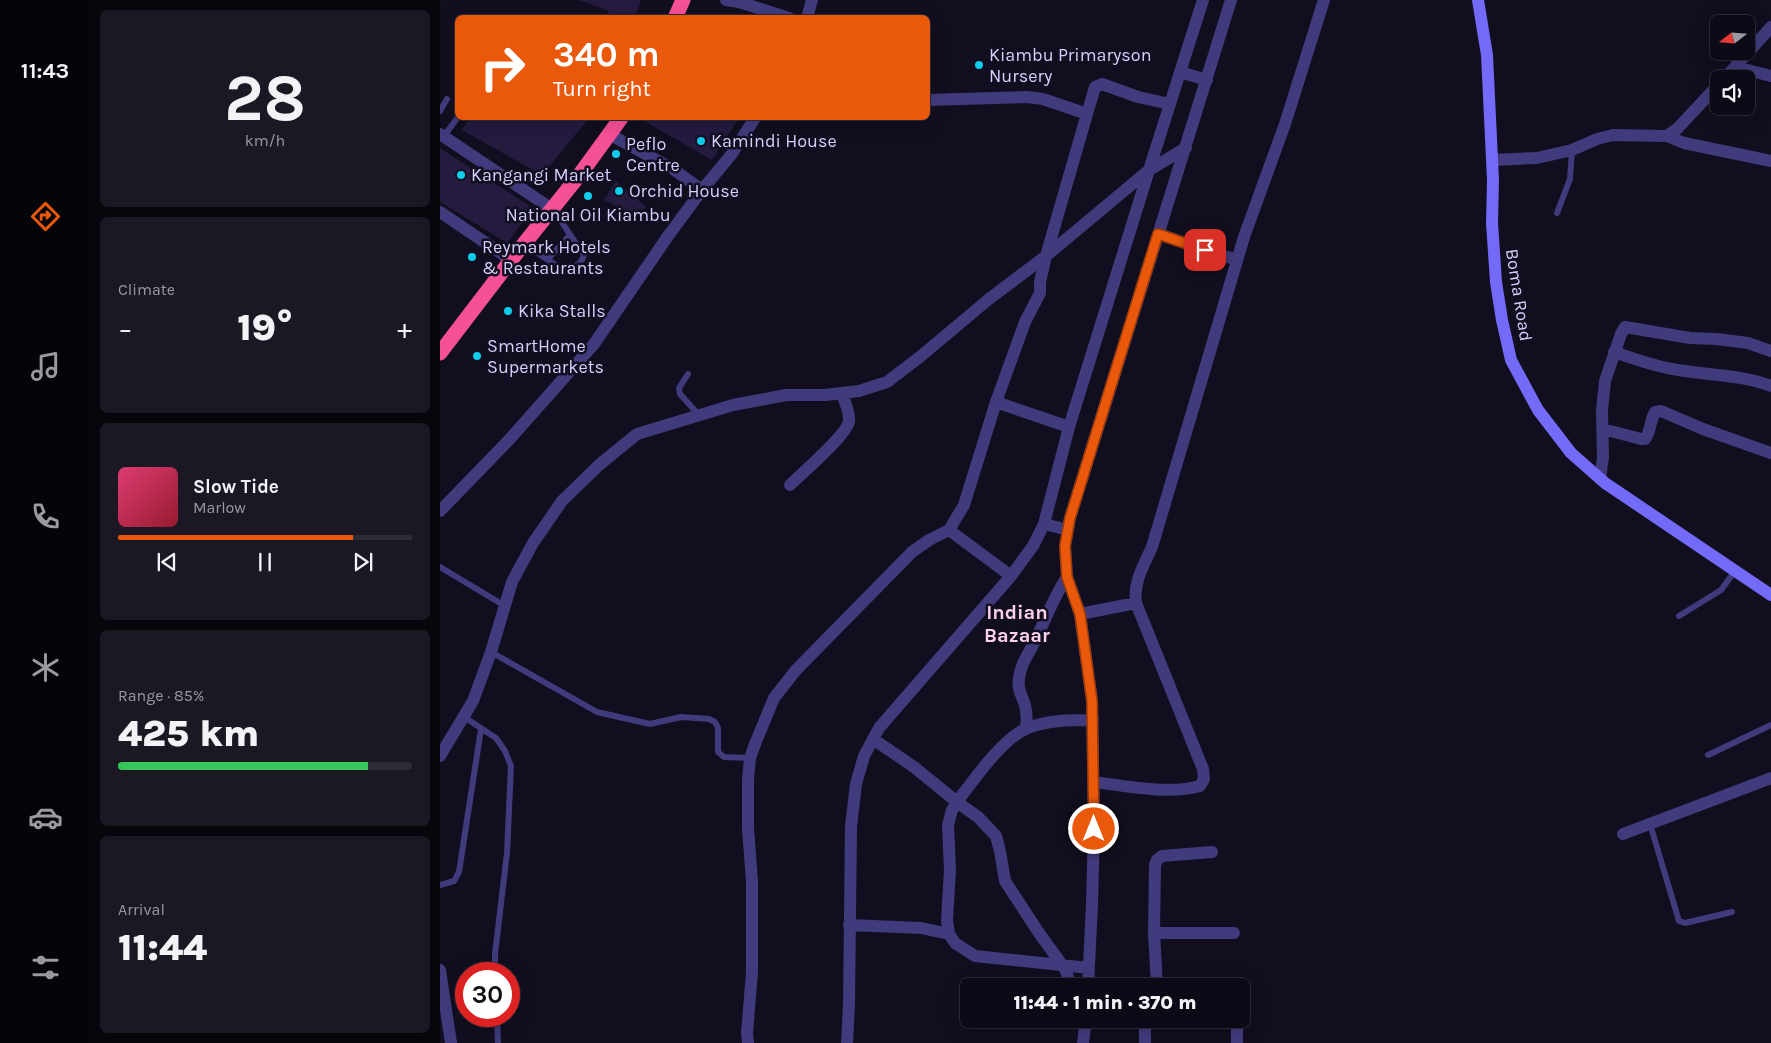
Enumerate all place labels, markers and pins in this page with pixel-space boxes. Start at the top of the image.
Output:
place label: Kiambu Primaryson Nursery [989,44,1152,87]
marker: Kiambu Primaryson Nursery [973,59,985,71]
place label: Kamindi House [711,130,837,152]
place label: Peflo Centre [626,133,680,176]
marker: Kamindi House [695,135,707,147]
marker: Peflo Centre [610,148,622,160]
place label: Kangangi Market [471,164,611,186]
marker: Kangangi Market [455,169,467,181]
place label: Orchid House [629,180,739,202]
marker: Orchid House [613,185,625,197]
marker: National Oil Kiambu [582,190,594,202]
place label: National Oil Kiambu [505,204,671,226]
pin [1184,229,1226,271]
place label: Reymark Hotels & Restaurants [482,236,611,279]
marker: Reymark Hotels & Restaurants [466,251,478,263]
place label: Kika Stalls [518,300,606,322]
marker: Kika Stalls [502,305,514,317]
place label: SmartHome Supermarkets [487,335,604,378]
marker: SmartHome Supermarkets [471,350,483,362]

